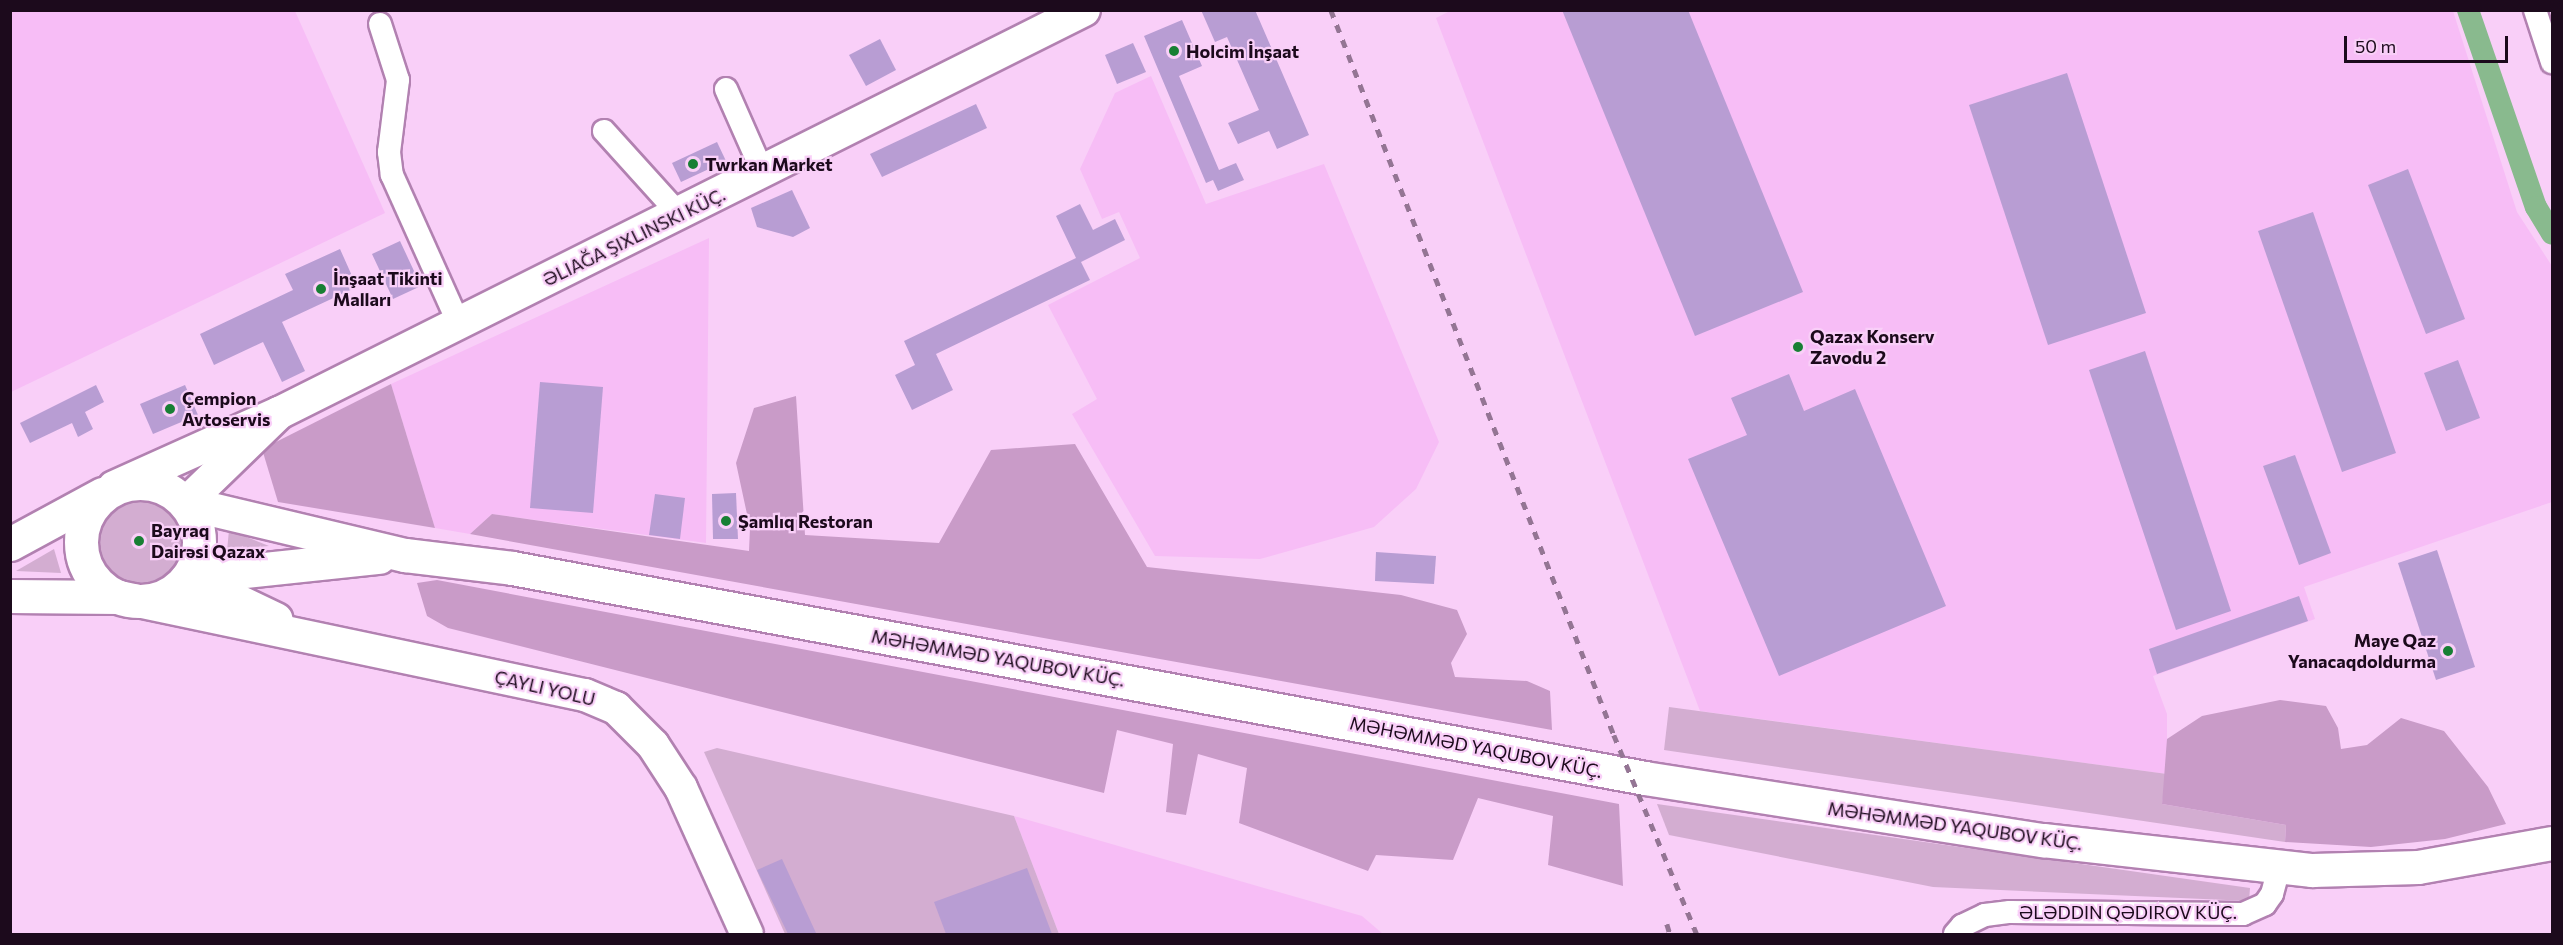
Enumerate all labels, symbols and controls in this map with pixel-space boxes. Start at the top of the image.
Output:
scale bar [2347,24,2510,62]
text: 50 m [2355,35,2396,57]
place label: Holcim İnşaat [1186,40,1299,62]
marker: Holcim İnşaat [1167,44,1181,58]
place label: Twrkan Market [705,153,833,175]
marker: Twrkan Market [686,157,700,171]
street label: ƏLIAĞA ŞIXLINSKI KÜÇ. [539,183,729,291]
place label: İnşaat Tikinti Malları [333,268,442,310]
marker: İnşaat Tikinti Malları [314,282,328,296]
place label: Qazax Konserv Zavodu 2 [1810,326,1935,368]
marker: Qazax Konserv Zavodu 2 [1791,340,1805,354]
place label: Çempion Avtoservis [182,388,270,430]
marker: Çempion Avtoservis [163,402,177,416]
place label: Şamlıq Restoran [738,510,873,532]
marker: Şamlıq Restoran [719,514,733,528]
place label: Bayraq Dairəsi Qazax [151,520,265,562]
marker: Bayraq Dairəsi Qazax [132,534,146,548]
street label: MƏHƏMMƏD YAQUBOV KÜÇ. [870,625,1126,691]
place label: Maye Qaz Yanacaqdoldurma [2288,630,2436,672]
marker: Maye Qaz Yanacaqdoldurma [2441,644,2455,658]
street label: ÇAYLI YOLU [493,666,597,710]
street label: MƏHƏMMƏD YAQUBOV KÜÇ. [1348,712,1604,782]
street label: MƏHƏMMƏD YAQUBOV KÜÇ. [1826,797,2084,855]
street label: ƏLƏDDIN QƏDIROV KÜÇ. [2019,901,2237,923]

